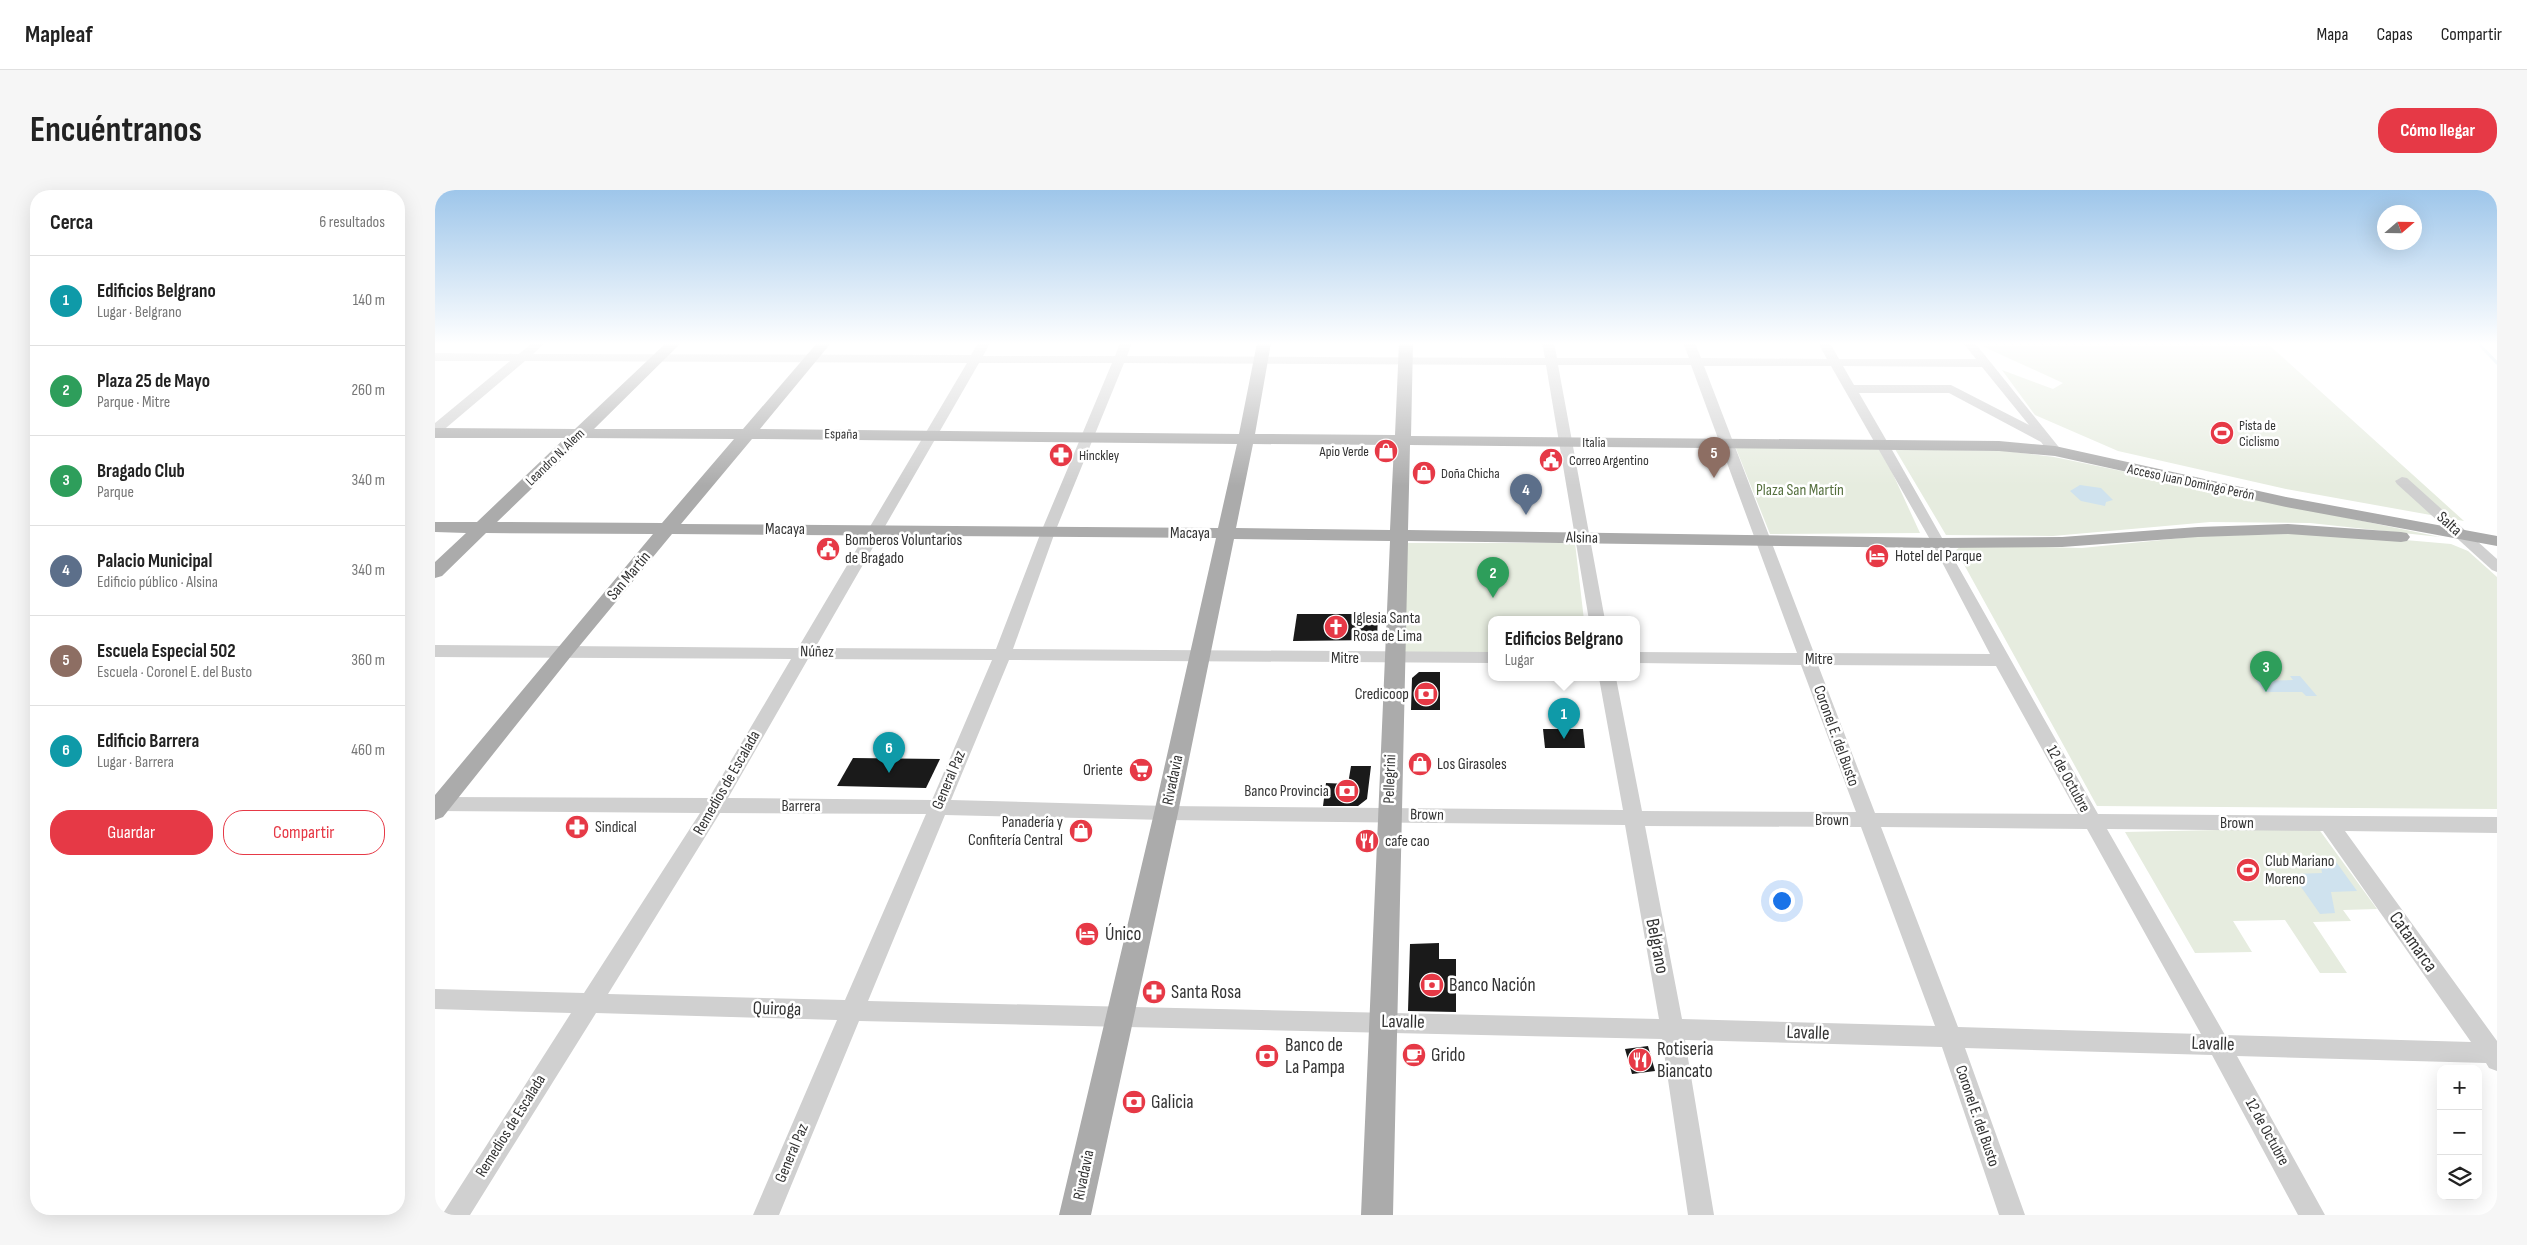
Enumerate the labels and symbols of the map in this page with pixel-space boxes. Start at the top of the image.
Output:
north arrow [2377,205,2422,250]
place label: Pista de Ciclismo [2239,417,2280,450]
sports icon: Pista de Ciclismo [2209,420,2235,446]
street label: Leandro N. Alem [522,425,588,489]
street label: España [824,425,858,443]
street label: Italia [1582,434,1606,451]
pin: 5 [1698,437,1730,478]
shop icon: Apio Verde [1373,438,1399,464]
pharmacy icon: Hinckley [1048,442,1074,468]
place label: Apio Verde [1319,443,1369,460]
place label: Hinckley [1079,447,1120,464]
public building icon: Correo Argentino [1538,447,1564,473]
place label: Correo Argentino [1569,452,1649,469]
shop icon: Doña Chicha [1411,460,1437,486]
street label: Acceso Juan Domingo Perón [2125,460,2256,504]
place label: Doña Chicha [1441,465,1500,482]
pin: 4 [1510,474,1542,515]
park label: Plaza San Martín [1756,481,1844,500]
street label: Salta [2433,508,2465,540]
street label: Macaya [765,520,805,539]
street label: Macaya [1170,524,1210,543]
street label: Alsina [1565,528,1598,548]
place label: Bomberos Voluntarios de Bragado [845,531,963,568]
public building icon: Bomberos Voluntarios de Bragado [815,536,841,562]
hotel icon: Hotel del Parque [1864,543,1890,569]
place label: Hotel del Parque [1895,547,1982,566]
street label: San Martín [603,548,655,604]
pin: 2 [1477,557,1509,598]
place label: Iglesia Santa Rosa de Lima [1353,609,1422,646]
church icon: Iglesia Santa Rosa de Lima [1323,614,1349,640]
street label: Núñez [800,642,834,662]
street label: Mitre [1331,649,1359,668]
street label: Mitre [1805,650,1833,669]
pin: 3 [2250,651,2282,692]
bank icon: Credicoop [1413,681,1439,707]
street label: Coronel E. del Busto [1809,683,1863,789]
place label: Credicoop [1355,685,1409,704]
pin: 1 [1548,698,1580,739]
street label: Remedios de Escalada [689,727,765,839]
pin: 6 [873,732,905,773]
street label: 12 de Octubre [2042,742,2094,816]
street label: General Paz [928,747,970,812]
shop icon: Los Girasoles [1407,751,1433,777]
street label: Rivadavia [1158,753,1188,807]
street label: Pellegrini [1380,754,1400,804]
place label: Los Girasoles [1437,755,1507,774]
supermarket icon: Oriente [1128,757,1154,783]
place label: Oriente [1083,761,1123,780]
bank icon: Banco Provincia [1334,778,1360,804]
place label: Banco Provincia [1244,782,1329,801]
street label: Barrera [781,797,821,816]
street label: Brown [1410,805,1444,825]
street label: Brown [1815,811,1849,830]
place label: Panadería y Confitería Central [968,813,1063,850]
pharmacy icon: Sindical [564,814,590,840]
street label: Brown [2220,814,2254,833]
place label: Sindical [595,818,637,837]
shop icon: Panadería y Confitería Central [1068,818,1094,844]
restaurant icon: cafe cao [1354,828,1380,854]
place label: cafe cao [1385,832,1430,851]
place label: Club Mariano Moreno [2265,852,2335,889]
sports icon: Club Mariano Moreno [2235,857,2261,883]
your location [1769,888,1795,914]
street label: Catamarca [2384,907,2442,977]
street label: Belgrano [1640,916,1674,976]
hotel icon: Único [1074,921,1100,947]
place label: Único [1105,923,1141,946]
bank icon: Banco Nación [1419,972,1445,998]
place label: Banco Nación [1449,974,1536,997]
pharmacy icon: Santa Rosa [1141,979,1167,1005]
place label: Santa Rosa [1171,981,1241,1004]
street label: Quiroga [752,997,802,1021]
street label: Lavalle [1381,1010,1425,1034]
street label: Lavalle [1786,1021,1830,1045]
street label: Lavalle [2191,1032,2235,1056]
place label: Banco de La Pampa [1285,1034,1345,1079]
place label: Rotiseria Biancato [1657,1038,1714,1083]
cafe icon: Grido [1401,1042,1427,1068]
bank icon: Banco de La Pampa [1254,1043,1280,1069]
place label: Grido [1431,1044,1465,1067]
restaurant icon: Rotiseria Biancato [1627,1047,1653,1073]
street label: Coronel E. del Busto [1951,1063,2003,1169]
street label: Remedios de Escalada [472,1071,550,1181]
bank icon: Galicia [1121,1089,1147,1115]
place label: Galicia [1151,1091,1194,1114]
street label: 12 de Octubre [2241,1095,2293,1169]
street label: General Paz [771,1120,813,1185]
street label: Rivadavia [1069,1148,1099,1202]

